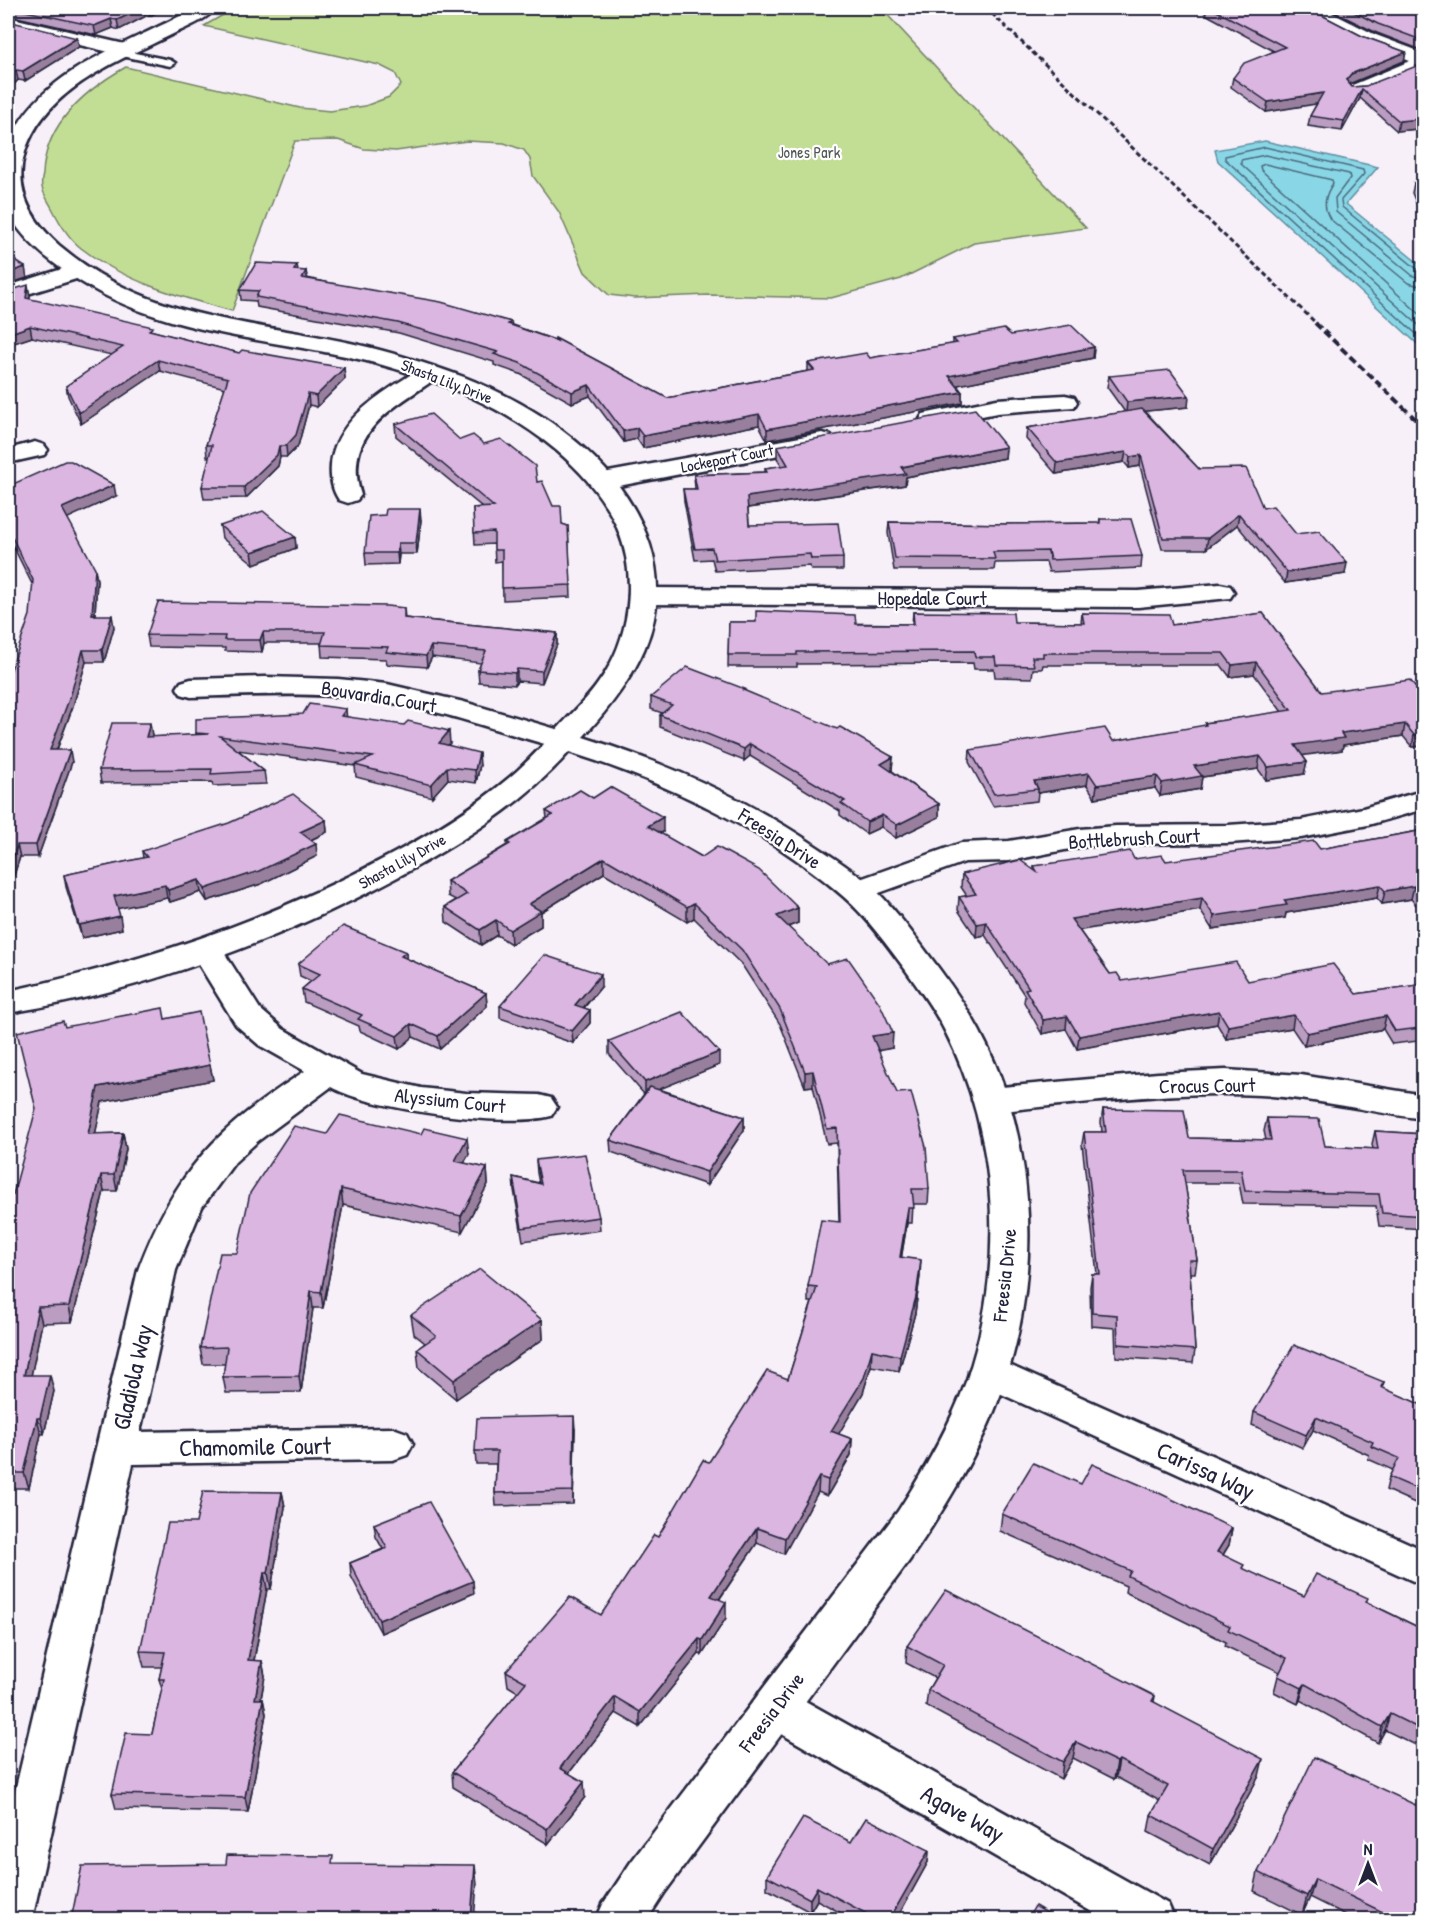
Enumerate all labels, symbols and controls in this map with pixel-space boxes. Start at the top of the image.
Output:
park label: Jones Park [778,141,841,163]
street label: Shasta Lily Drive [398,353,496,409]
street label: Lockeport Court [679,438,775,478]
street label: Hopedale Court [877,584,988,611]
street label: Bouvardia Court [320,674,440,719]
street label: Freesia Drive [733,801,827,875]
street label: Bottlebrush Court [1068,821,1201,855]
street label: Shasta Lily Drive [355,828,450,894]
street label: Crocus Court [1159,1071,1257,1099]
street label: Alyssium Court [393,1081,508,1119]
street label: Freesia Drive [986,1227,1022,1324]
street label: Gladiola Way [104,1321,160,1433]
street label: Chamomile Court [179,1429,332,1463]
street label: Carissa Way [1152,1433,1260,1507]
street label: Freesia Drive [732,1667,810,1758]
street label: Agave Way [916,1777,1010,1849]
north arrow [1338,1834,1398,1894]
text: N [1364,1838,1373,1860]

